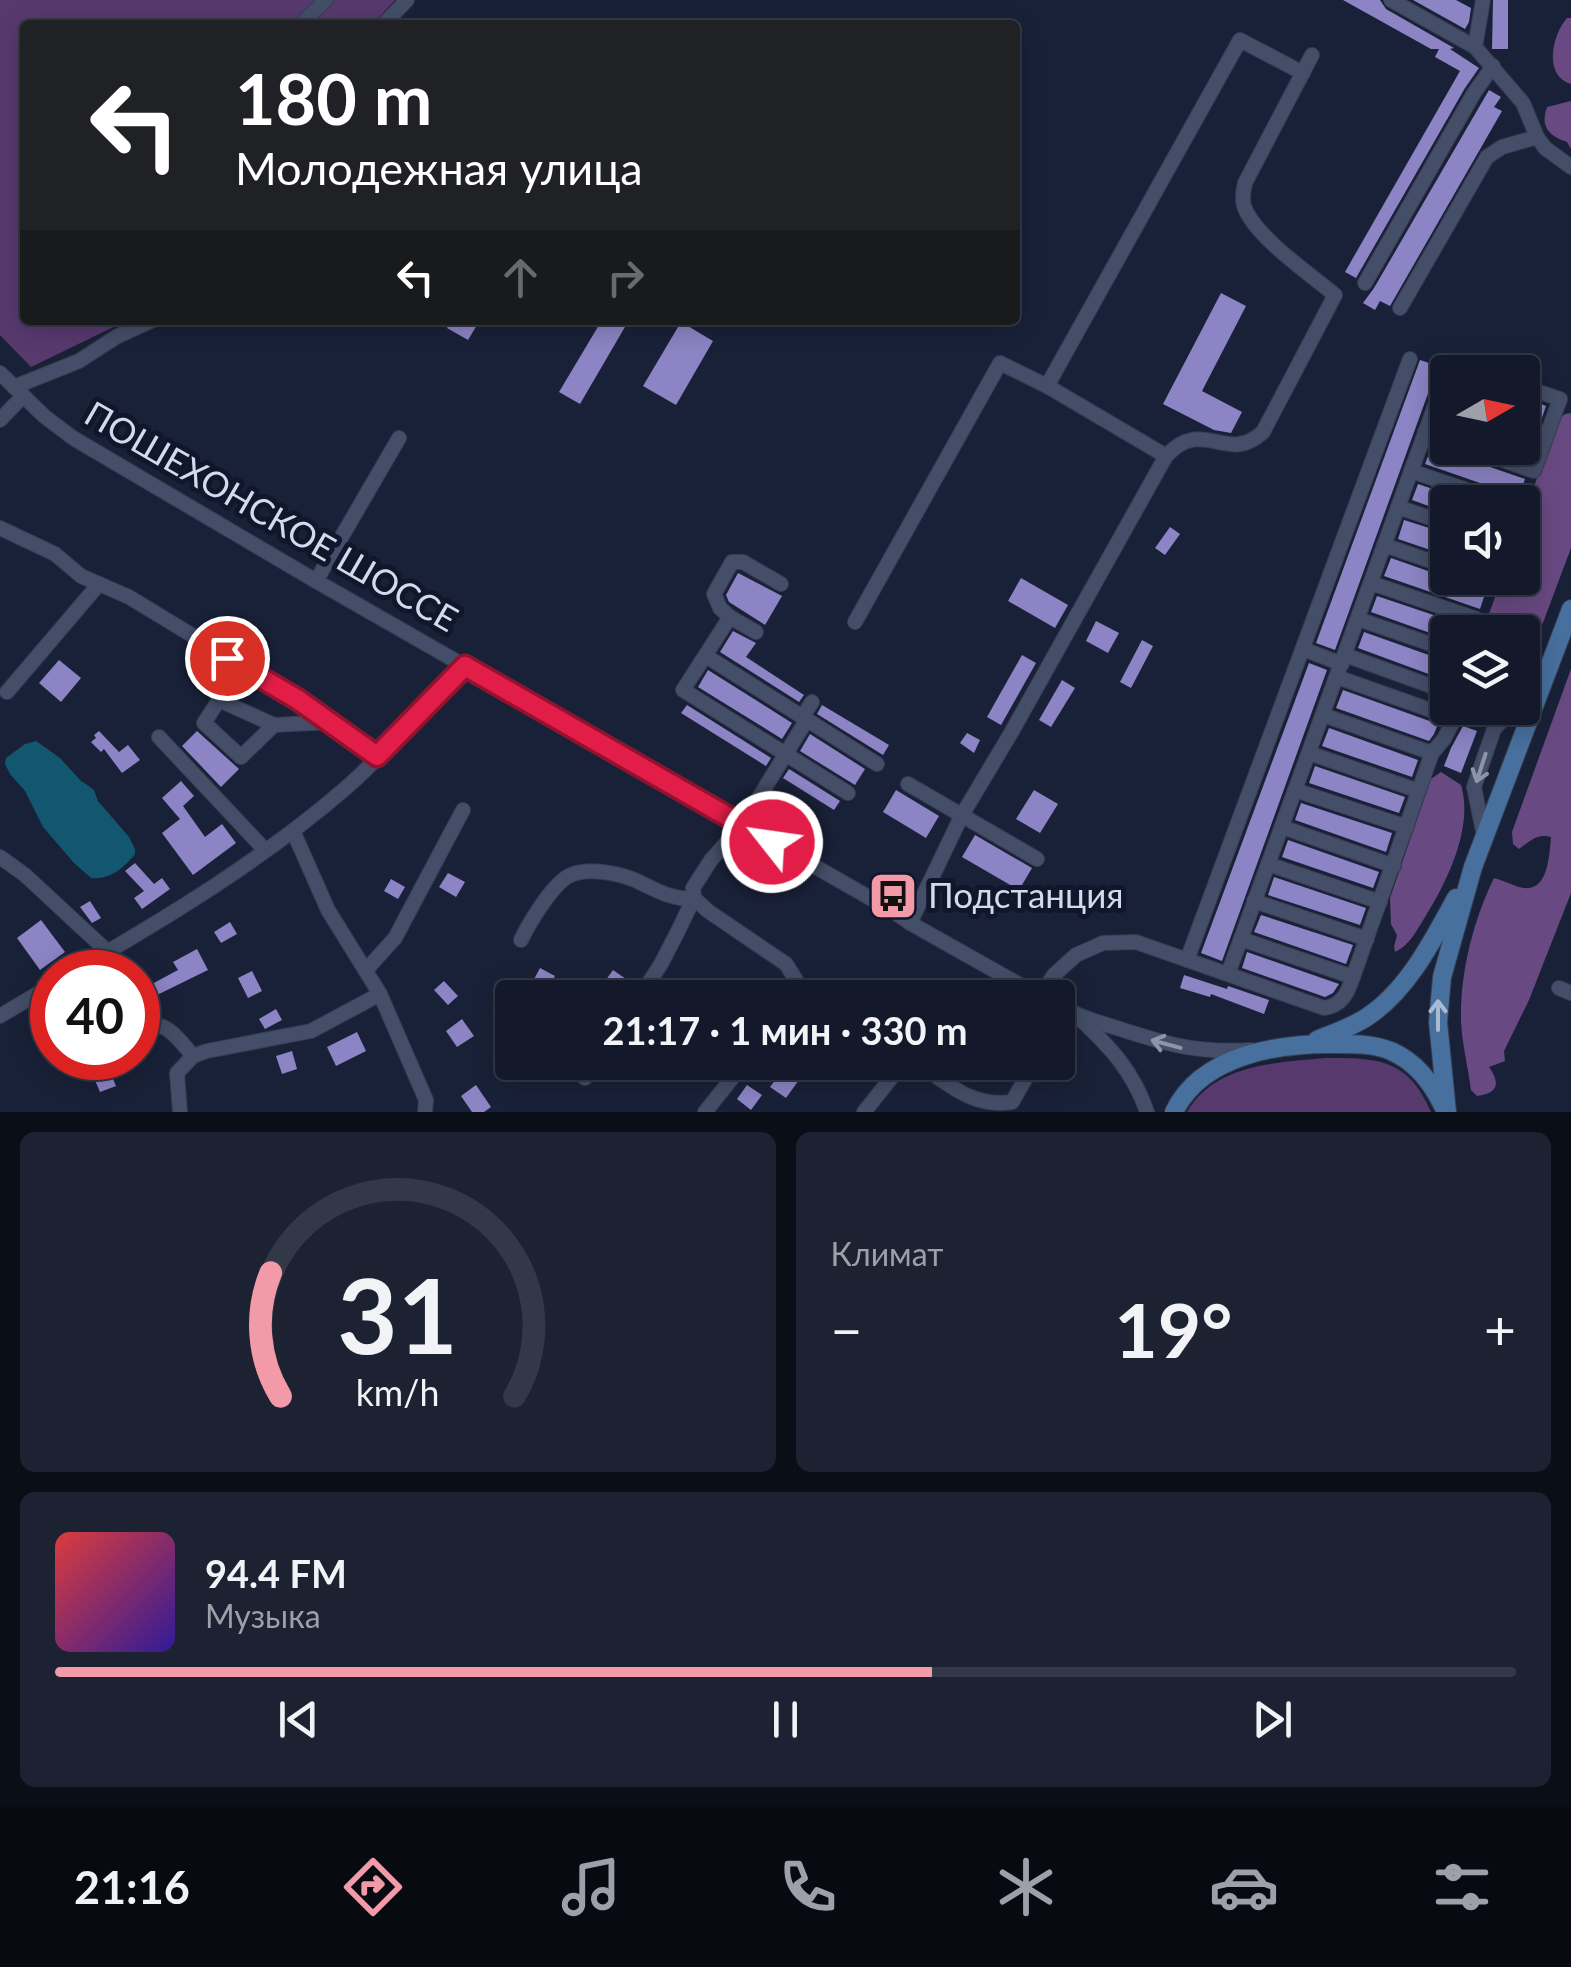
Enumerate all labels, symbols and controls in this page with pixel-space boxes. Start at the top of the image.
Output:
text: 180 m [235,56,432,140]
icon: left [70,60,200,190]
text: Молодежная улица [235,141,643,195]
icon: left [388,250,443,305]
icon: ahead [493,250,548,305]
icon: right [598,250,653,305]
north arrow [1430,355,1540,465]
map controls [1430,355,1540,725]
street label: ПОШЕХОНСКОЕ ШОССЕ [78,391,466,639]
button: sound [1430,485,1540,595]
button: layers [1430,615,1540,725]
pin [185,616,270,701]
icon: arrive [200,631,255,686]
one-way arrow [1470,752,1488,783]
position arrow [720,790,824,894]
bus stop icon: Подстанция [867,870,919,922]
place label: Подстанция [928,873,1124,915]
speed limit sign: 40 [30,950,160,1080]
one-way arrow [1429,999,1448,1032]
text: 21:17 · 1 мин · 330 m [602,1007,968,1053]
one-way arrow [1151,1033,1182,1052]
text: Климат [831,1234,943,1273]
text: 31 [337,1251,458,1376]
text: 19° [1114,1284,1232,1374]
text: − [831,1296,862,1362]
text: + [1484,1296,1516,1362]
text: km/h [356,1371,440,1414]
text: 94.4 FM [205,1550,347,1596]
text: Музыка [205,1596,321,1635]
icon: previous [271,1692,326,1747]
icon: pause [758,1692,813,1747]
icon: next [1245,1692,1300,1747]
icon: directions [338,1852,408,1922]
icon: music [556,1852,626,1922]
icon: phone [773,1852,843,1922]
icon: climate [991,1852,1061,1922]
icon: car [1209,1852,1279,1922]
icon: filters [1427,1852,1497,1922]
text: 21:16 [74,1860,190,1914]

